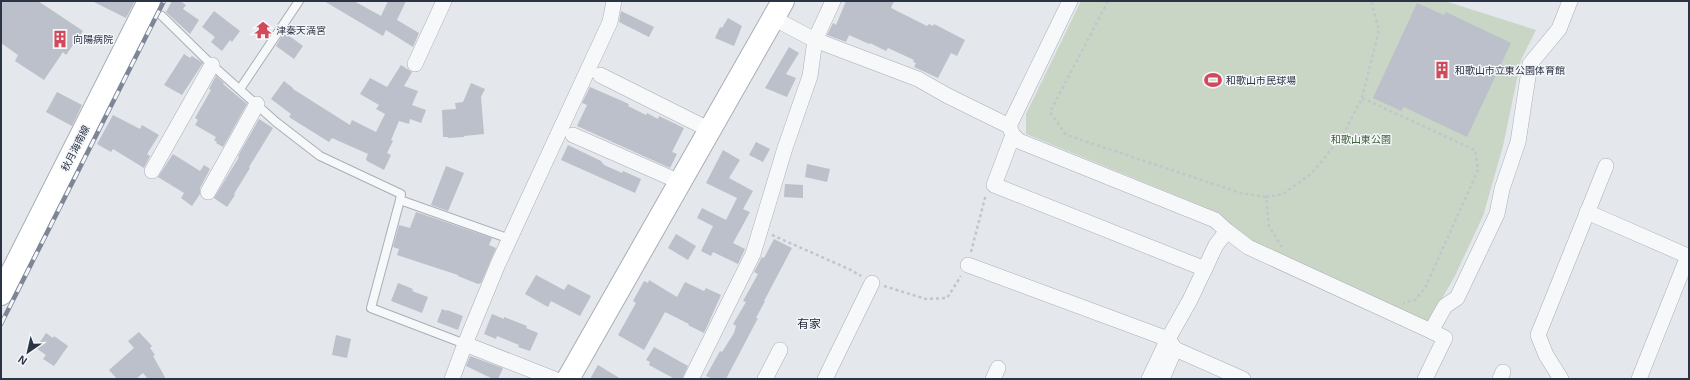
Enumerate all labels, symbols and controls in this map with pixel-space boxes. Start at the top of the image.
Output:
temple icon: 津秦天満宮 [253,20,273,40]
place label: 津秦天満宮 [276,25,326,36]
building icon: 向陽病院 [50,29,70,49]
place label: 向陽病院 [73,34,113,45]
building icon: 和歌山市立東公園体育館 [1432,60,1452,80]
place label: 和歌山市立東公園体育館 [1455,65,1565,76]
sports icon: 和歌山市民球場 [1203,70,1223,90]
place label: 和歌山市民球場 [1226,75,1296,86]
street label: 秋月海南線 [59,123,92,173]
park label: 和歌山東公園 [1331,134,1391,145]
district label: 有家 [797,317,821,331]
north arrow [8,332,48,372]
text: N [16,353,29,367]

